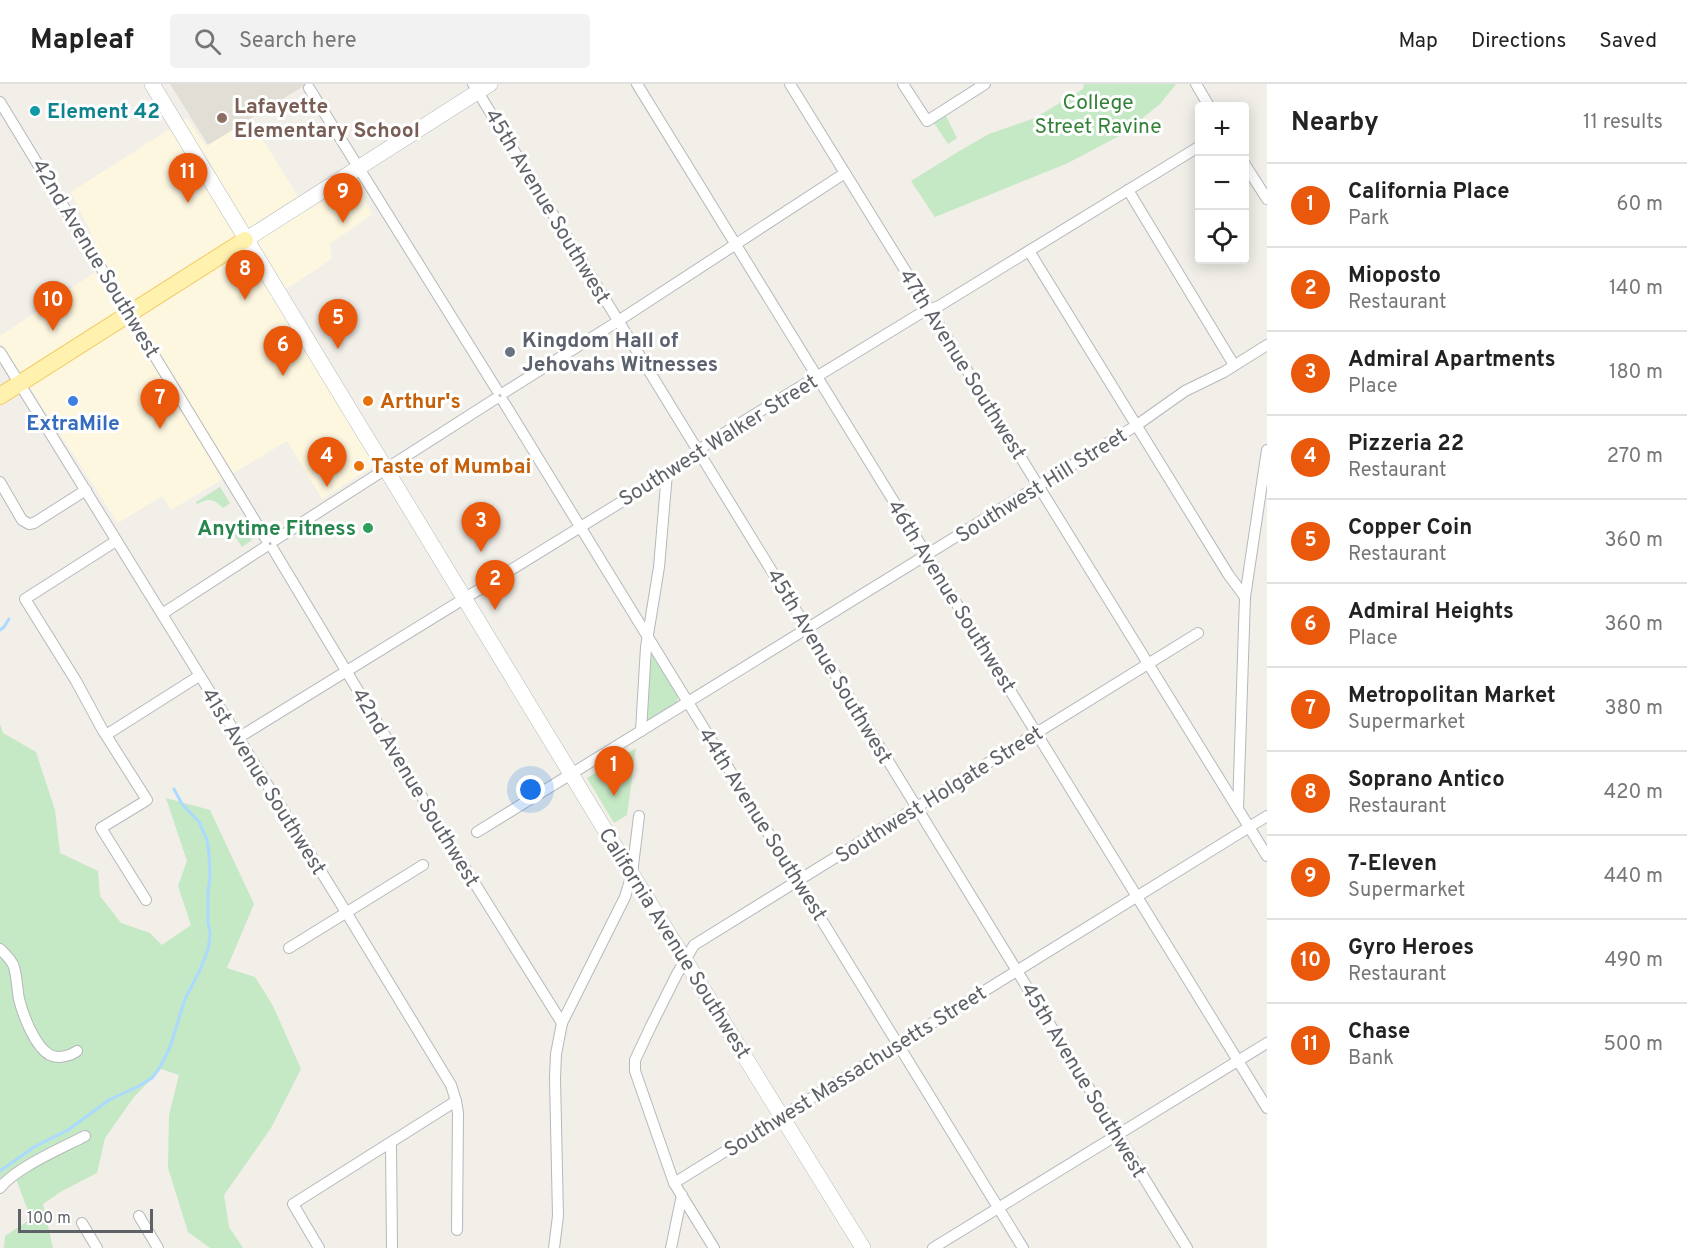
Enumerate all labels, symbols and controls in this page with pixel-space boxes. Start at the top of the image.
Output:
search box [170,14,590,68]
text: Mapleaf [30,23,134,59]
icon: search [191,25,224,58]
text: Search here [239,28,357,55]
text: Map [1398,28,1438,55]
text: Directions [1471,28,1566,55]
text: Saved [1599,28,1657,55]
park label: College Street Ravine [1034,90,1162,141]
place label: Lafayette Elementary School [234,94,420,145]
place label: Element 42 [47,99,160,126]
map controls [1195,102,1249,264]
button: + [1195,102,1249,156]
marker: Element 42 [28,104,42,118]
street label: 45th Avenue Southwest [478,104,616,309]
text: Nearby [1291,107,1379,140]
text: 11 results [1583,110,1663,136]
marker: Lafayette Elementary School [215,111,229,125]
street label: 42nd Avenue Southwest [25,154,165,363]
pin: 11 [168,154,207,203]
button: − [1195,156,1249,210]
pin: 9 [324,174,362,223]
text: California Place [1348,179,1510,206]
text: 1 [1307,192,1315,218]
text: 60 m [1617,192,1663,218]
text: Park [1348,206,1389,232]
button: locate [1195,210,1249,264]
pin: 8 [226,250,264,300]
text: Mioposto [1348,263,1441,290]
street label: 47th Avenue Southwest [892,264,1031,465]
text: 2 [1304,276,1317,302]
text: 140 m [1609,276,1663,302]
pin: 10 [34,282,72,331]
text: Restaurant [1348,290,1447,316]
pin: 5 [318,300,358,349]
pin: 6 [264,326,302,376]
place label: Kingdom Hall of Jehovahs Witnesses [522,328,718,379]
marker: Kingdom Hall of Jehovahs Witnesses [503,345,517,359]
text: Admiral Apartments [1348,347,1556,374]
text: 3 [1305,360,1317,386]
text: 180 m [1609,360,1663,386]
street label: Southwest Walker Street [614,369,823,514]
text: Place [1348,374,1398,400]
pin: 7 [140,380,180,429]
place label: Arthur's [380,389,461,416]
marker: ExtraMile [66,394,80,408]
marker: Arthur's [361,394,375,408]
place label: ExtraMile [26,411,120,438]
street label: Southwest Hill Street [951,423,1133,550]
text: Pizzeria 22 [1348,431,1464,458]
pin: 4 [308,438,346,487]
text: 4 [1304,444,1317,470]
text: 270 m [1607,444,1663,470]
place label: Taste of Mumbai [371,454,531,481]
text: Restaurant [1348,458,1447,484]
marker: Taste of Mumbai [352,459,366,473]
street label: 46th Avenue Southwest [880,495,1021,698]
pin: 3 [462,502,500,552]
text: Copper Coin [1348,515,1472,542]
place label: Anytime Fitness [197,516,356,543]
marker: Anytime Fitness [361,521,375,535]
text: 5 [1304,528,1317,554]
text: 360 m [1605,528,1663,554]
text: Restaurant [1348,542,1447,568]
pin: 2 [476,560,514,610]
street label: 45th Avenue Southwest [760,564,898,769]
text: Admiral Heights [1348,599,1514,626]
text: 6 [1304,612,1317,638]
text: 360 m [1605,612,1663,638]
text: Place [1348,626,1398,652]
street label: 41st Avenue Southwest [194,683,331,880]
street label: 42nd Avenue Southwest [345,683,485,892]
text: Metropolitan Market [1348,683,1556,710]
text: 7 [1305,696,1316,722]
text: 380 m [1604,696,1663,722]
text: Supermarket [1348,710,1465,736]
street label: Southwest Holgate Street [831,720,1049,870]
street label: 44th Avenue Southwest [691,723,832,927]
pin: 1 [594,746,634,796]
text: Soprano Antico [1348,767,1505,794]
your location [516,775,545,804]
text: 8 [1304,780,1317,806]
text: 420 m [1604,780,1663,806]
text: Restaurant [1348,794,1447,820]
street label: California Avenue Southwest [591,823,756,1064]
text: 7-Eleven [1348,851,1437,878]
text: 9 [1304,864,1317,890]
text: 440 m [1604,864,1663,890]
text: Supermarket [1348,878,1465,904]
text: Gyro Heroes [1348,935,1474,962]
text: 10 [1300,948,1321,974]
text: 490 m [1605,948,1663,974]
text: Restaurant [1348,962,1447,988]
street label: 45th Avenue Southwest [1014,978,1152,1183]
street label: Southwest Massachusetts Street [720,980,992,1164]
text: Chase [1348,1019,1410,1046]
text: 11 [1303,1032,1319,1058]
text: 500 m [1603,1032,1663,1058]
text: Bank [1348,1046,1394,1072]
scale bar [18,1206,153,1234]
text: 100 m [27,1209,71,1229]

